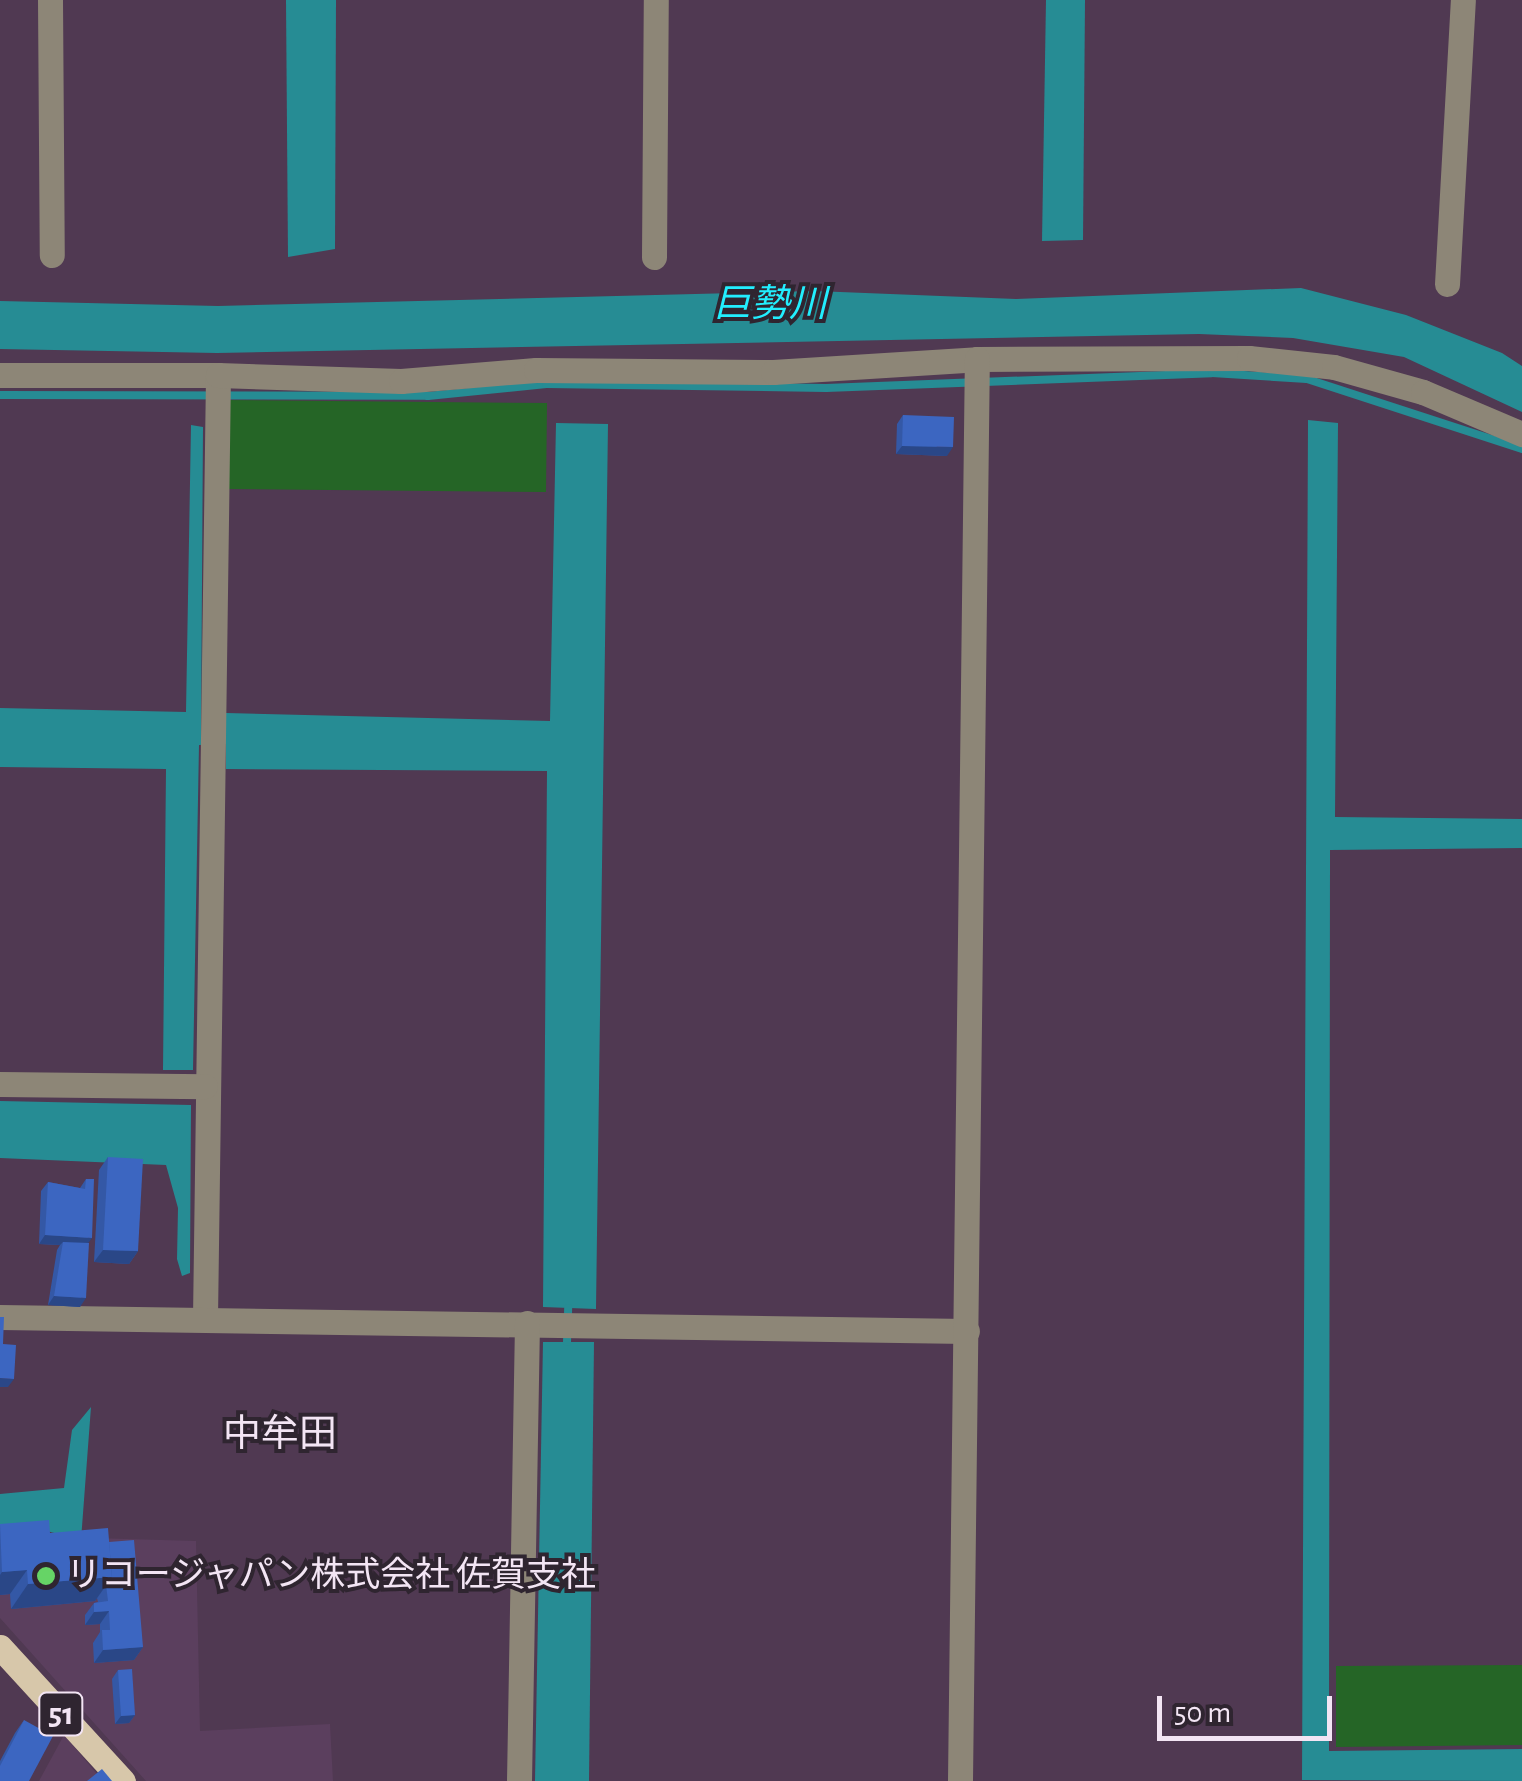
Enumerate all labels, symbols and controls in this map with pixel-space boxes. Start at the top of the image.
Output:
water label: 巨勢川 [713,283,827,329]
district label: 中牟田 [223,1413,337,1459]
place label: リコージャパン株式会社 佐賀支社 [66,1555,597,1597]
marker: リコージャパン株式会社 佐賀支社 [35,1565,57,1587]
scale bar [1162,1676,1337,1738]
road number: 51 [36,1687,86,1741]
text: 50 m [1174,1698,1231,1728]

